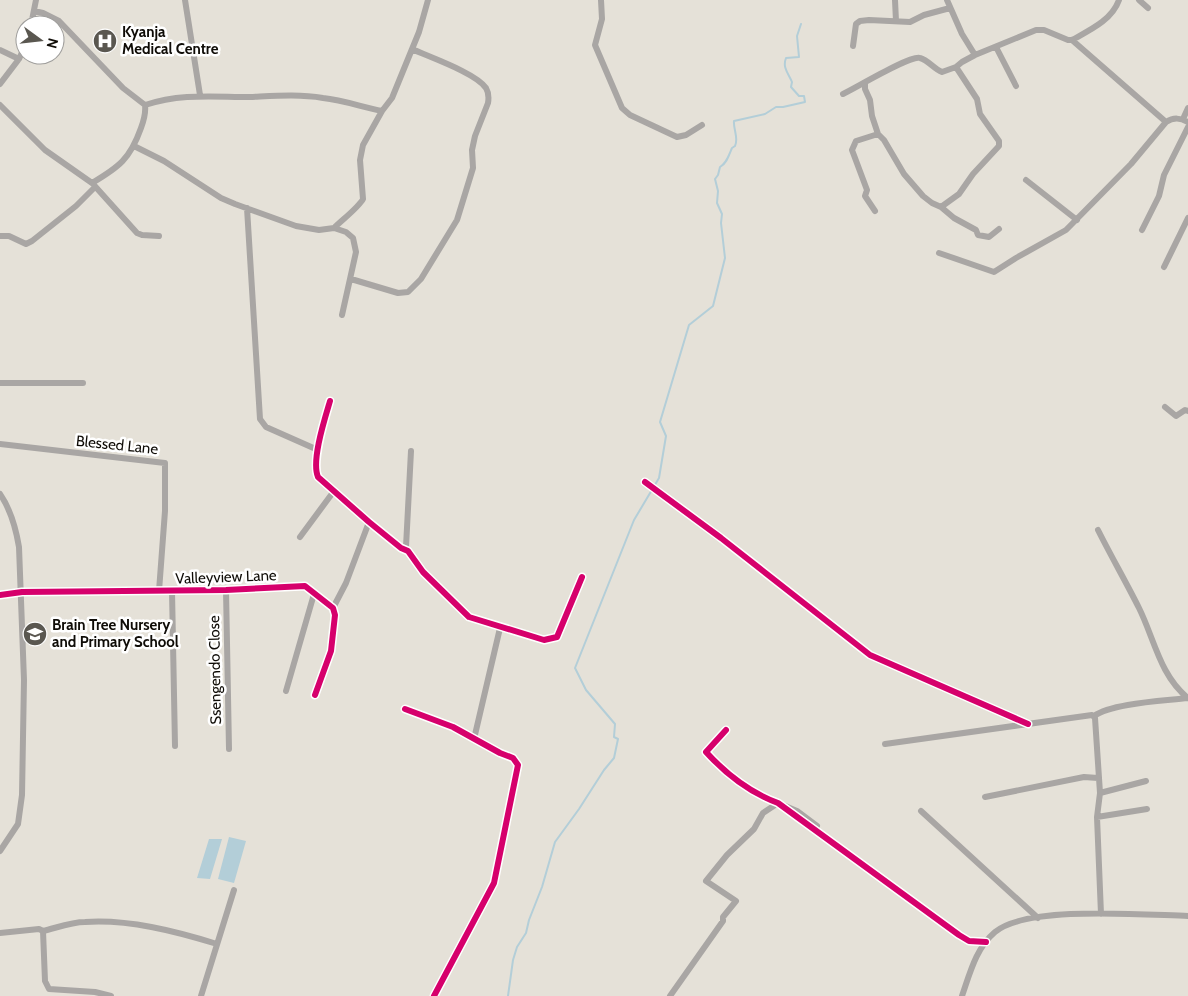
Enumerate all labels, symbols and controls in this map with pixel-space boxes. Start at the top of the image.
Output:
north arrow [15,15,65,65]
place label: Kyanja Medical Centre [122,23,219,58]
hospital icon: Kyanja Medical Centre [92,28,118,54]
text: N [43,36,63,50]
street label: Blessed Lane [75,432,159,458]
street label: Valleyview Lane [175,566,277,588]
street label: Ssengendo Close [205,615,225,725]
place label: Brain Tree Nursery and Primary School [52,616,179,651]
school or university icon: Brain Tree Nursery and Primary School [22,621,48,647]

